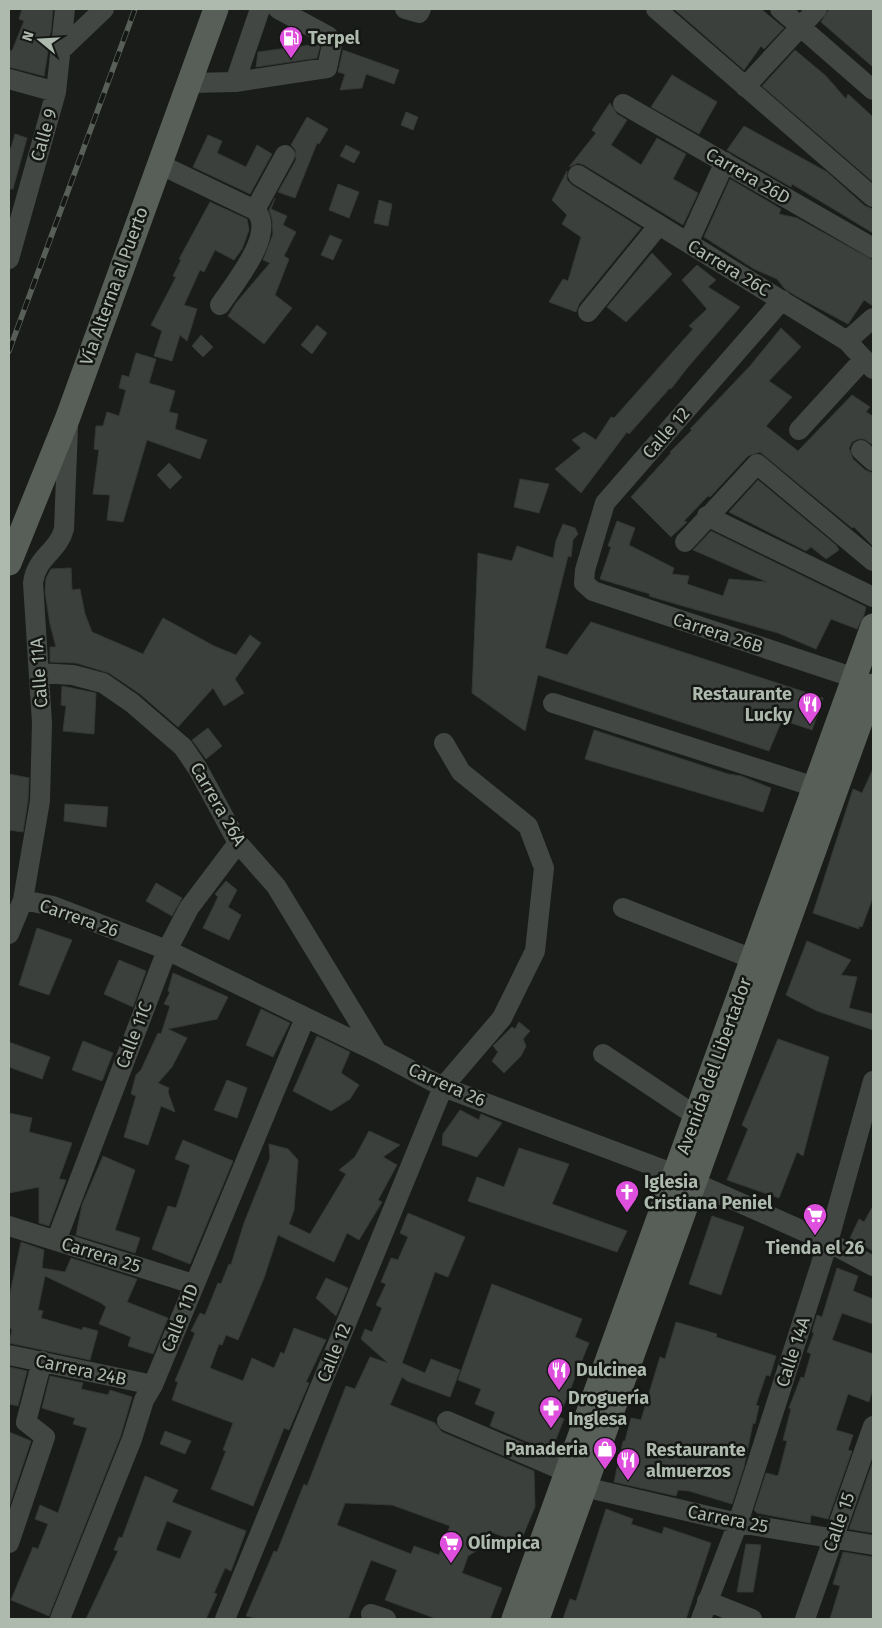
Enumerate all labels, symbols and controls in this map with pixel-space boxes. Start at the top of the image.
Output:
north arrow [15,15,65,65]
fuel station icon: Terpel [278,25,304,59]
place label: Terpel [308,27,361,49]
text: N [19,29,38,43]
street label: Calle 9 [26,106,62,164]
street label: Carrera 26D [702,143,794,209]
street label: Vía Alterna al Puerto [75,204,153,368]
street label: Carrera 26C [684,235,774,301]
street label: Calle 12 [638,403,694,463]
street label: Carrera 26B [670,608,766,658]
street label: Calle 11A [26,637,52,709]
place label: Restaurante Lucky [692,683,793,726]
restaurant icon: Restaurante Lucky [797,691,823,725]
street label: Carrera 26A [185,758,251,850]
street label: Carrera 26 [37,894,121,942]
street label: Avenida del Libertador [672,975,756,1157]
street label: Calle 11C [111,998,157,1072]
street label: Carrera 26 [405,1058,489,1112]
place label: Iglesia Cristiana Peniel [644,1171,773,1214]
church icon: Iglesia Cristiana Peniel [614,1179,640,1213]
supermarket icon: Tienda el 26 [802,1202,828,1236]
street label: Carrera 25 [59,1233,143,1277]
place label: Tienda el 26 [765,1237,865,1259]
street label: Calle 11D [156,1281,204,1355]
street label: Calle 14A [771,1314,815,1390]
street label: Calle 12 [312,1320,356,1386]
street label: Carrera 24B [33,1350,129,1390]
restaurant icon: Dulcinea [546,1357,572,1391]
place label: Dulcinea [576,1359,647,1381]
place label: Droguería Inglesa [568,1387,649,1430]
pharmacy icon: Droguería Inglesa [538,1395,564,1429]
shop icon: Panaderia [592,1436,618,1470]
place label: Panaderia [505,1438,588,1460]
place label: Restaurante almuerzos [646,1439,746,1482]
restaurant icon: Restaurante almuerzos [615,1447,641,1481]
street label: Calle 15 [819,1489,859,1555]
street label: Carrera 25 [686,1500,770,1538]
supermarket icon: Olímpica [438,1530,464,1564]
place label: Olímpica [468,1532,540,1554]

